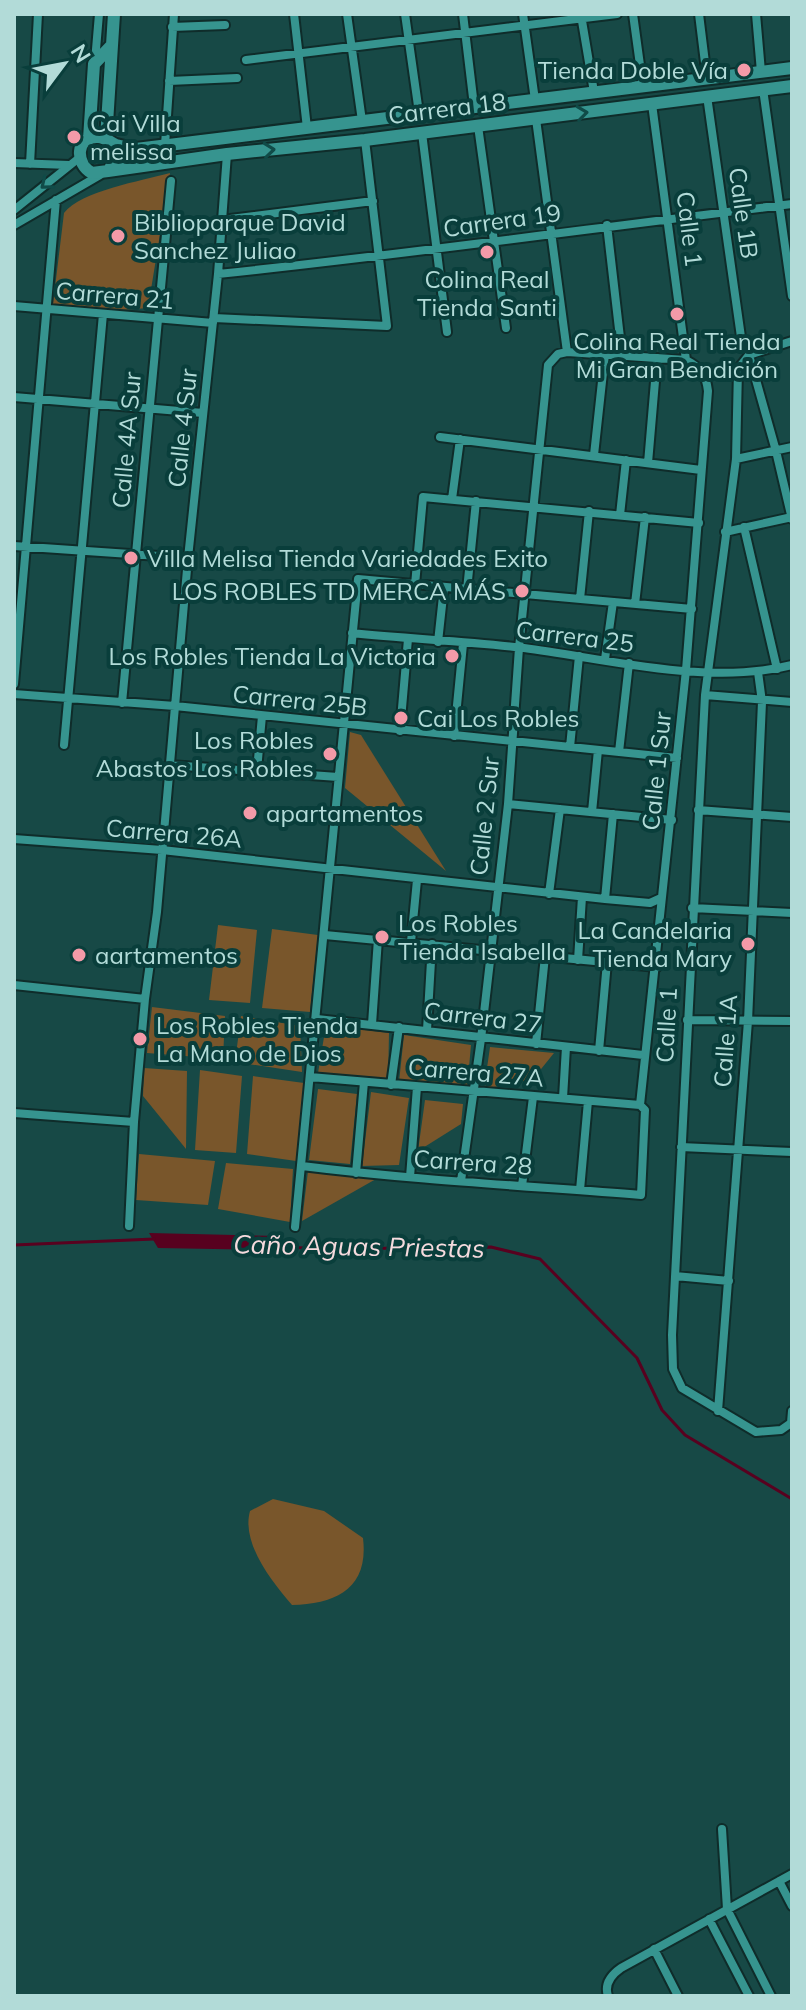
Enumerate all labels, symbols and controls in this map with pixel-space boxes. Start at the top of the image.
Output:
north arrow [24,24,104,104]
text: N [65,39,97,68]
place label: Tienda Doble Vía [538,55,728,85]
marker: Tienda Doble Vía [735,61,753,79]
street label: Carrera 18 [386,86,508,130]
one-way arrow [575,105,589,122]
place label: Cai Villa melissa [90,108,181,166]
marker: Cai Villa melissa [65,128,83,146]
one-way arrow [262,141,275,158]
street label: Calle 1B [723,165,765,261]
one-way arrow [41,174,56,189]
street label: Calle 1 [671,190,709,268]
street label: Carrera 19 [441,197,563,243]
place label: Biblioparque David Sanchez Juliao [134,207,346,265]
marker: Biblioparque David Sanchez Juliao [109,227,127,245]
marker: Colina Real Tienda Santi [478,243,496,261]
place label: Colina Real Tienda Santi [417,264,557,322]
street label: Carrera 21 [55,275,175,315]
marker: Colina Real Tienda Mi Gran Bendición [668,305,686,323]
place label: Colina Real Tienda Mi Gran Bendición [573,326,781,384]
street label: Calle 4 Sur [161,367,203,489]
street label: Calle 4A Sur [105,370,147,510]
place label: Villa Melisa Tienda Variedades Exito [147,543,548,573]
marker: Villa Melisa Tienda Variedades Exito [122,549,140,567]
place label: LOS ROBLES TD MERCA MÁS [172,576,506,606]
marker: LOS ROBLES TD MERCA MÁS [513,582,531,600]
street label: Carrera 25 [514,614,636,658]
place label: Los Robles Tienda La Victoria [108,641,436,671]
marker: Los Robles Tienda La Victoria [443,647,461,665]
street label: Carrera 25B [231,678,369,722]
place label: Cai Los Robles [417,703,579,733]
marker: Cai Los Robles [392,709,410,727]
street label: Calle 1 Sur [635,710,677,832]
place label: Los Robles Abastos Los Robles [96,725,314,783]
marker: Los Robles Abastos Los Robles [321,745,339,763]
street label: Calle 2 Sur [463,755,505,877]
place label: apartamentos [266,798,423,828]
marker: apartamentos [241,804,259,822]
street label: Carrera 26A [105,812,244,854]
place label: Los Robles Tienda Isabella [398,908,566,966]
place label: La Candelaria Tienda Mary [577,915,732,973]
marker: Los Robles Tienda Isabella [373,928,391,946]
marker: La Candelaria Tienda Mary [739,935,757,953]
place label: aartamentos [95,940,238,970]
marker: aartamentos [70,946,88,964]
street label: Calle 1 [649,986,683,1064]
street label: Calle 1A [707,993,743,1089]
street label: Carrera 27 [422,995,544,1039]
place label: Los Robles Tienda La Mano de Dios [156,1010,358,1068]
marker: Los Robles Tienda La Mano de Dios [131,1030,149,1048]
street label: Carrera 27A [407,1051,546,1093]
street label: Carrera 28 [413,1143,533,1181]
water label: Caño Aguas Priestas [233,1227,485,1265]

